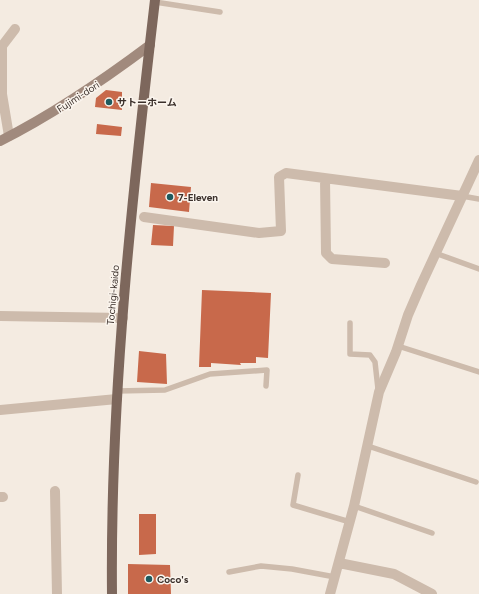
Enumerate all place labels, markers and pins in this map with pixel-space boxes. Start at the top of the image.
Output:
place label: サトーホーム [117,96,177,109]
marker: サトーホーム [104,97,114,107]
place label: 7-Eleven [178,191,218,204]
marker: 7-Eleven [165,192,175,202]
place label: Coco's [157,573,189,586]
marker: Coco's [144,574,154,584]

